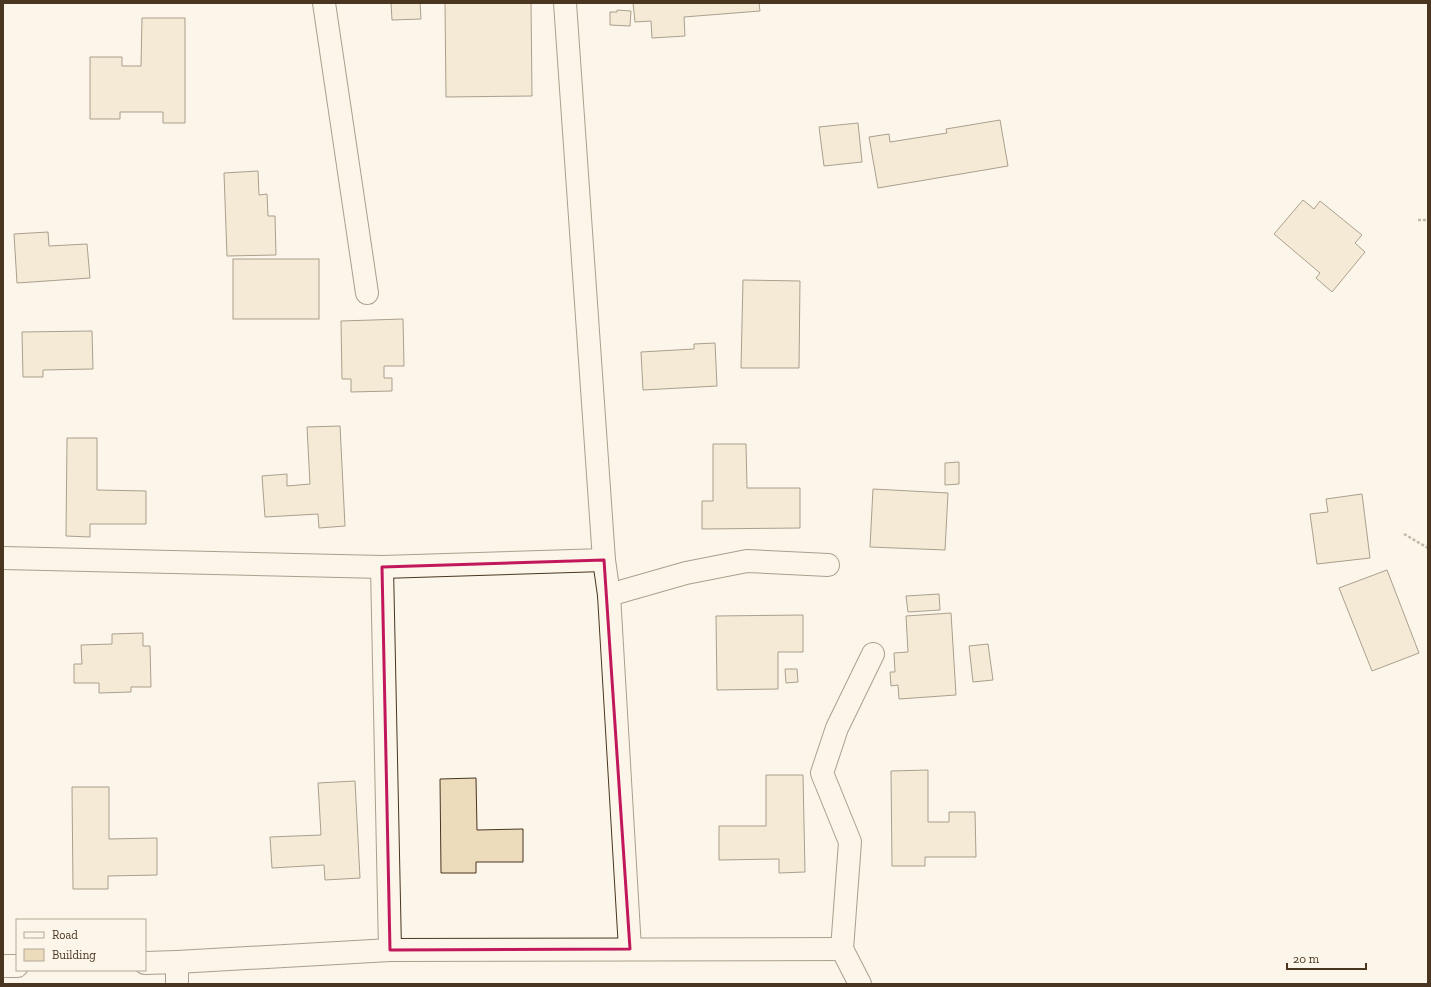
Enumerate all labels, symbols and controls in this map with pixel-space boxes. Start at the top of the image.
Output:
legend [16,919,146,971]
text: Road [52,928,78,942]
scale bar [1287,945,1366,971]
text: Building [52,948,96,962]
text: 20 m [1293,952,1320,966]

